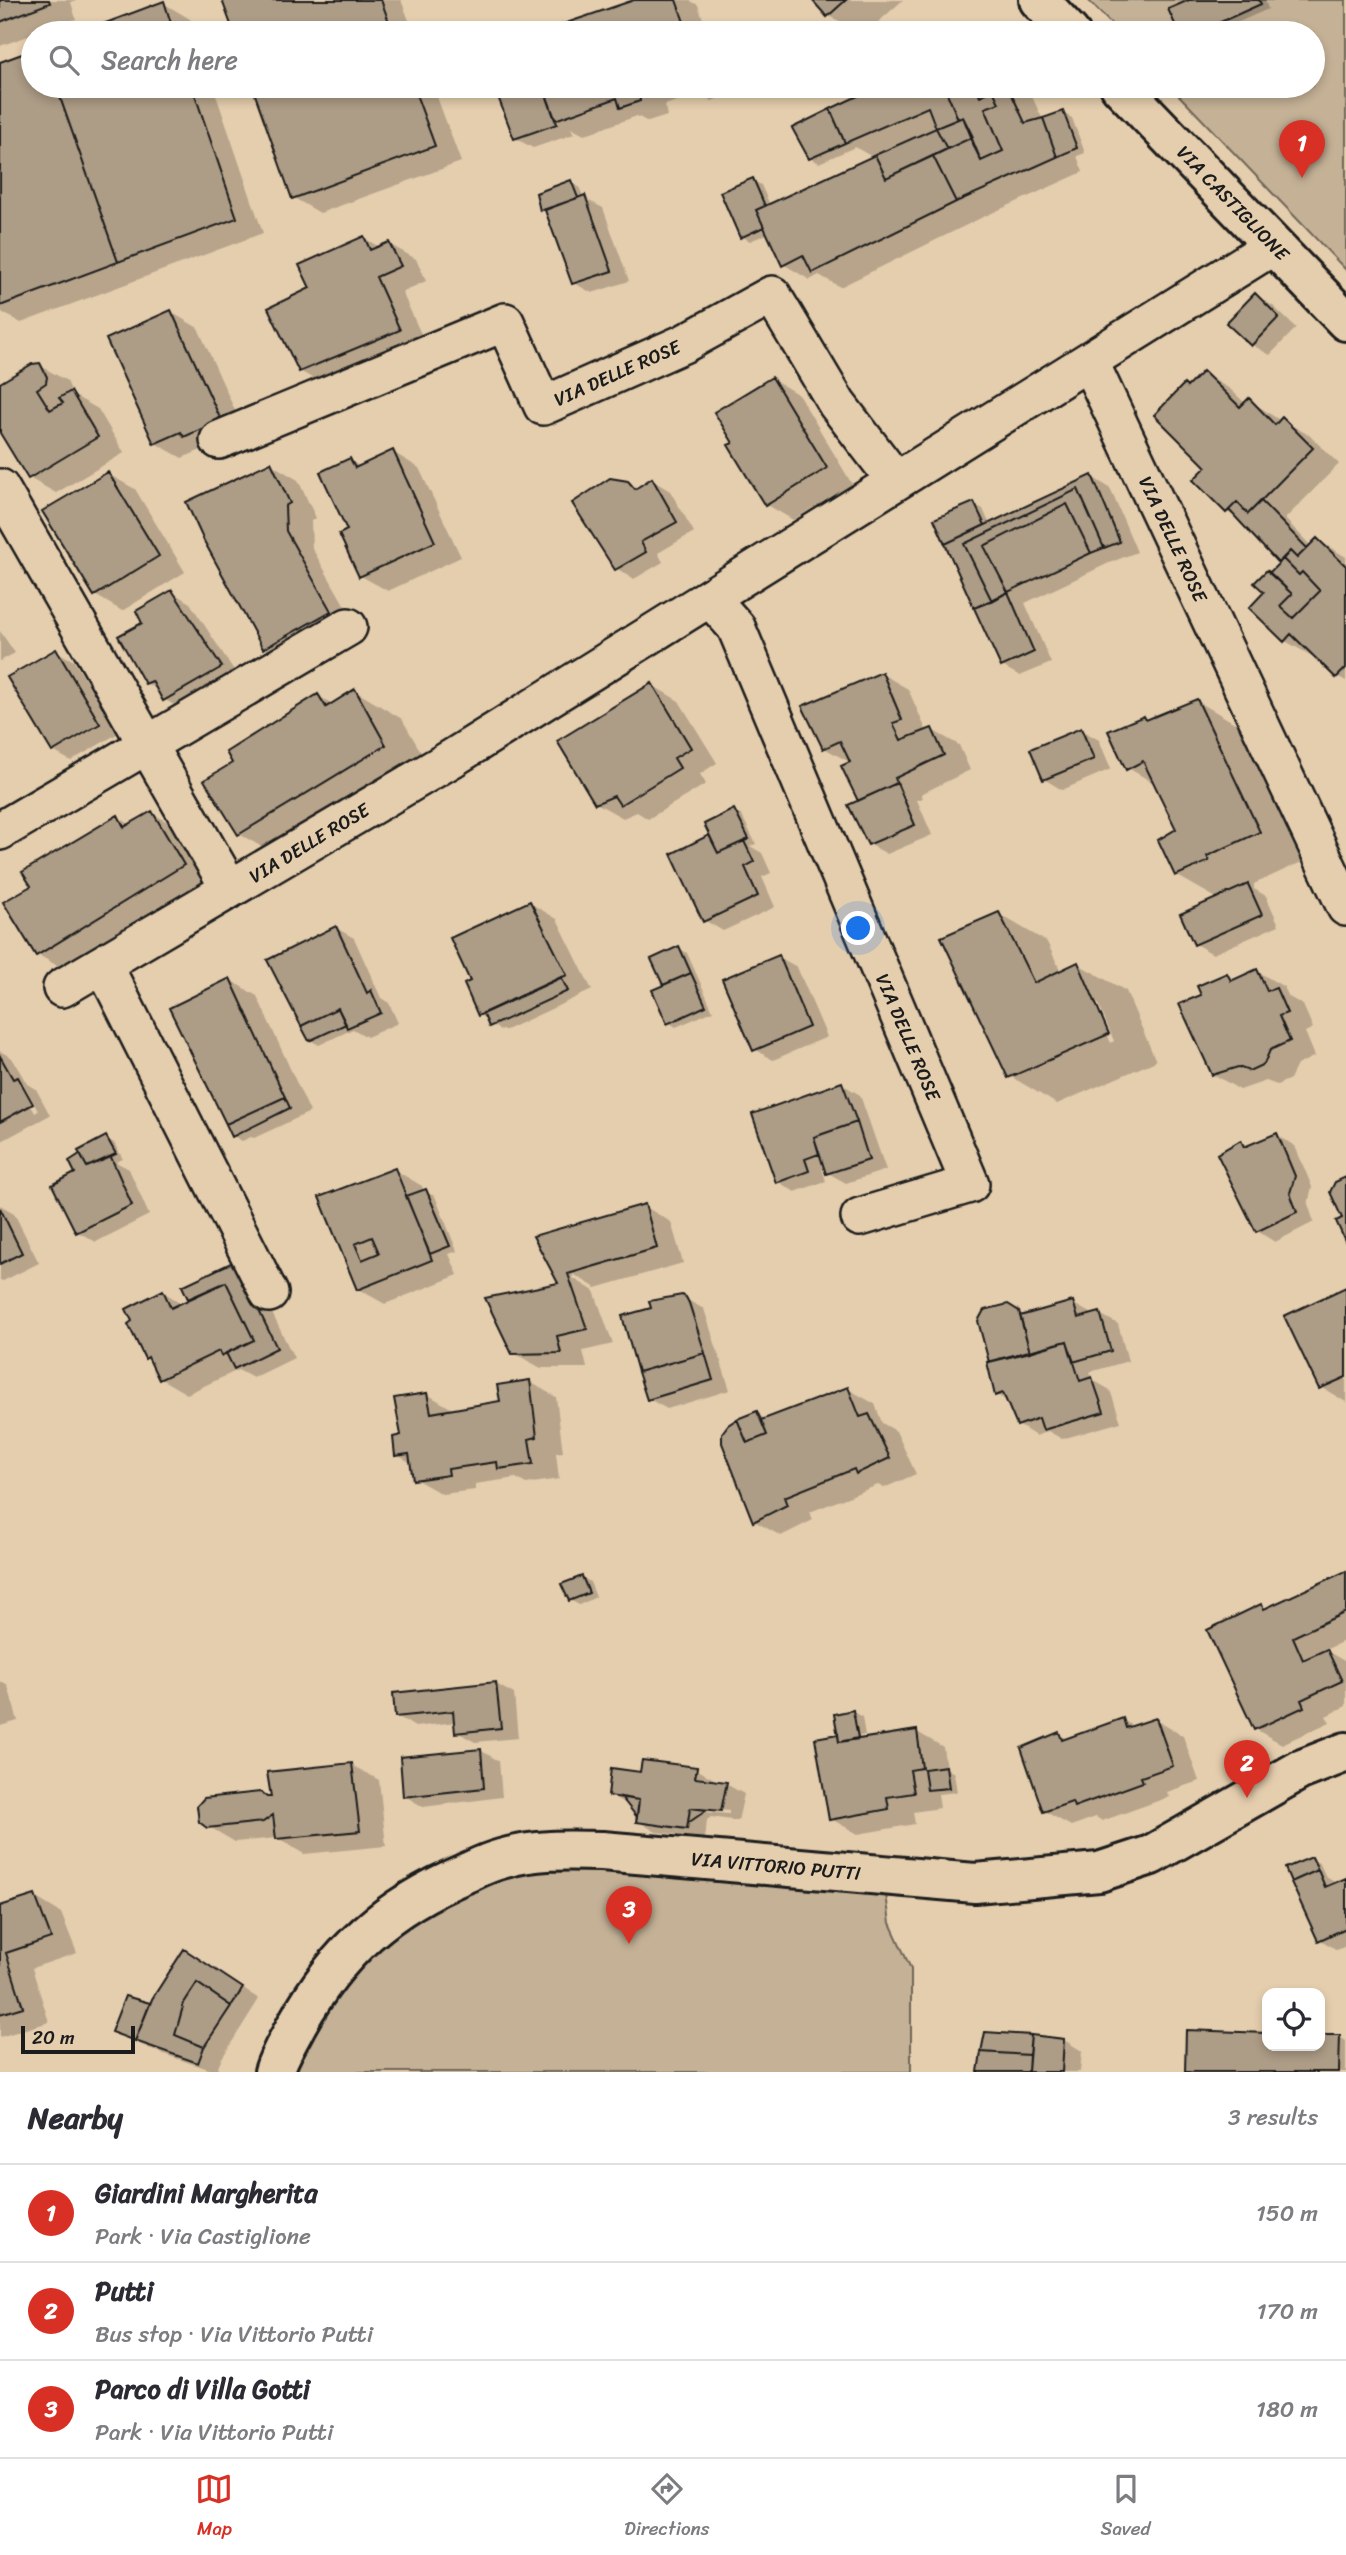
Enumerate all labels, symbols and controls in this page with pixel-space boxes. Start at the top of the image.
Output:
search box [21,21,1325,98]
text: Search here [101,37,238,83]
icon: search [45,41,83,79]
pin: 1 [1279,120,1325,178]
street label: VIA CASTIGLIONE [1169,137,1298,270]
street label: VIA DELLE ROSE [548,330,687,416]
street label: VIA DELLE ROSE [1129,471,1217,609]
street label: VIA DELLE ROSE [242,793,377,892]
your location [841,911,875,945]
street label: VIA DELLE ROSE [866,968,950,1107]
pin: 2 [1224,1740,1270,1798]
street label: VIA VITTORIO PUTTI [690,1842,862,1890]
pin: 3 [606,1886,652,1944]
map controls [1262,1988,1325,2051]
button: locate [1262,1988,1325,2051]
text: 20 m [32,2021,75,2054]
scale bar [21,2023,135,2055]
text: Nearby [28,2091,123,2145]
text: 3 results [1228,2097,1318,2138]
text: Giardini Margherita [95,2170,317,2216]
text: 1 [46,2193,56,2234]
text: 150 m [1256,2193,1318,2234]
text: Park · Via Castiglione [95,2216,311,2257]
text: Putti [95,2268,153,2314]
text: 2 [44,2291,58,2332]
text: 170 m [1257,2291,1318,2332]
text: Bus stop · Via Vittorio Putti [95,2314,373,2355]
text: Parco di Villa Gotti [95,2366,310,2412]
text: 3 [45,2389,57,2430]
text: 180 m [1256,2389,1318,2430]
text: Park · Via Vittorio Putti [95,2412,333,2453]
tab: Map [195,2470,233,2545]
tab: Directions [624,2470,710,2545]
tab: Saved [1100,2470,1151,2545]

